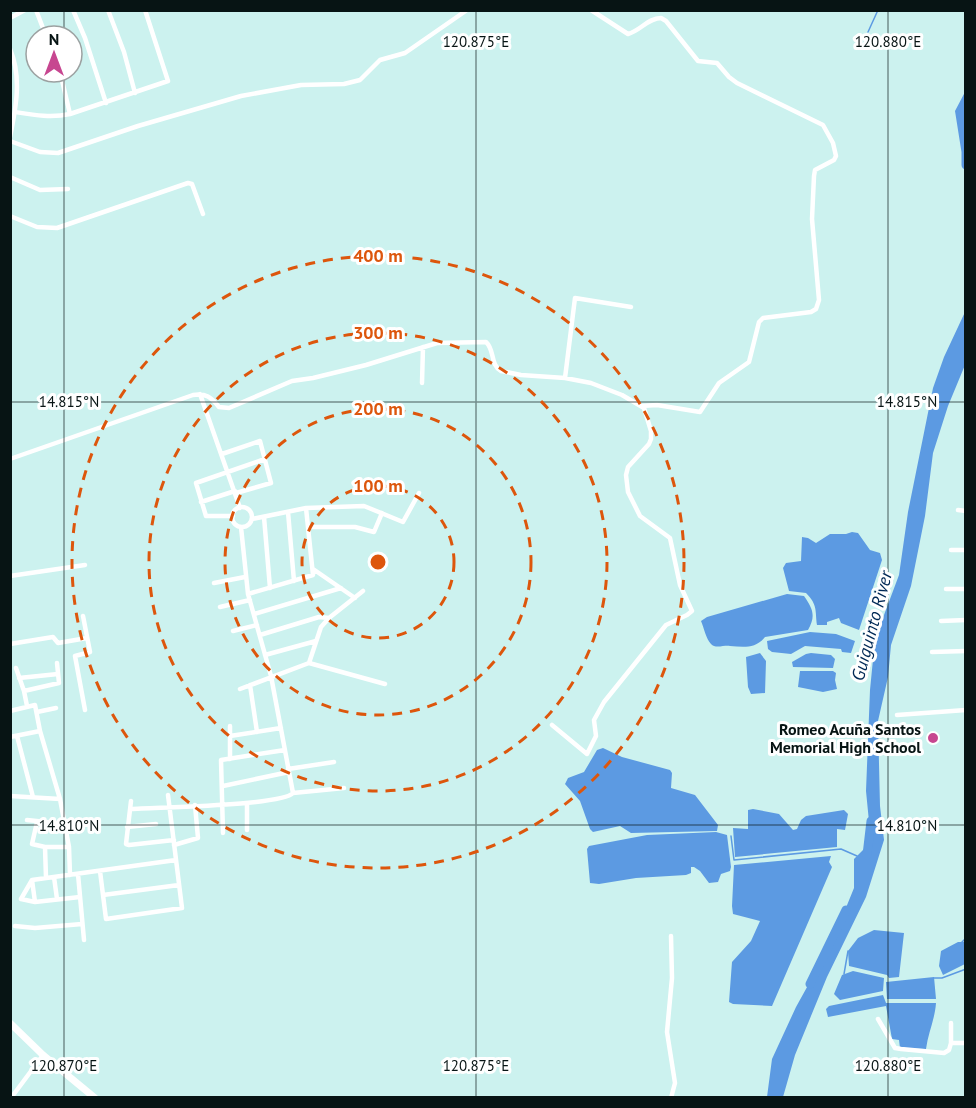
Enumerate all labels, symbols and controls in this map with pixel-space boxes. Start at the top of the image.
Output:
north arrow [24,24,84,84]
text: N [49,29,59,49]
text: 120.875°E [443,32,509,51]
text: 120.880°E [855,32,921,51]
text: 400 m [353,244,403,267]
text: 300 m [353,321,403,344]
text: 14.815°N [39,392,99,411]
text: 14.815°N [877,392,937,411]
text: 200 m [353,397,403,420]
text: 100 m [353,474,403,497]
centre of rings [368,552,388,572]
water label: Guiguinto River [846,567,897,683]
place label: Romeo Acuña Santos Memorial High School [770,719,921,757]
marker: Romeo Acuña Santos Memorial High School [926,731,940,745]
text: 14.810°N [39,816,99,835]
text: 14.810°N [877,816,937,835]
text: 120.870°E [31,1056,97,1075]
text: 120.875°E [443,1056,509,1075]
text: 120.880°E [855,1056,921,1075]

